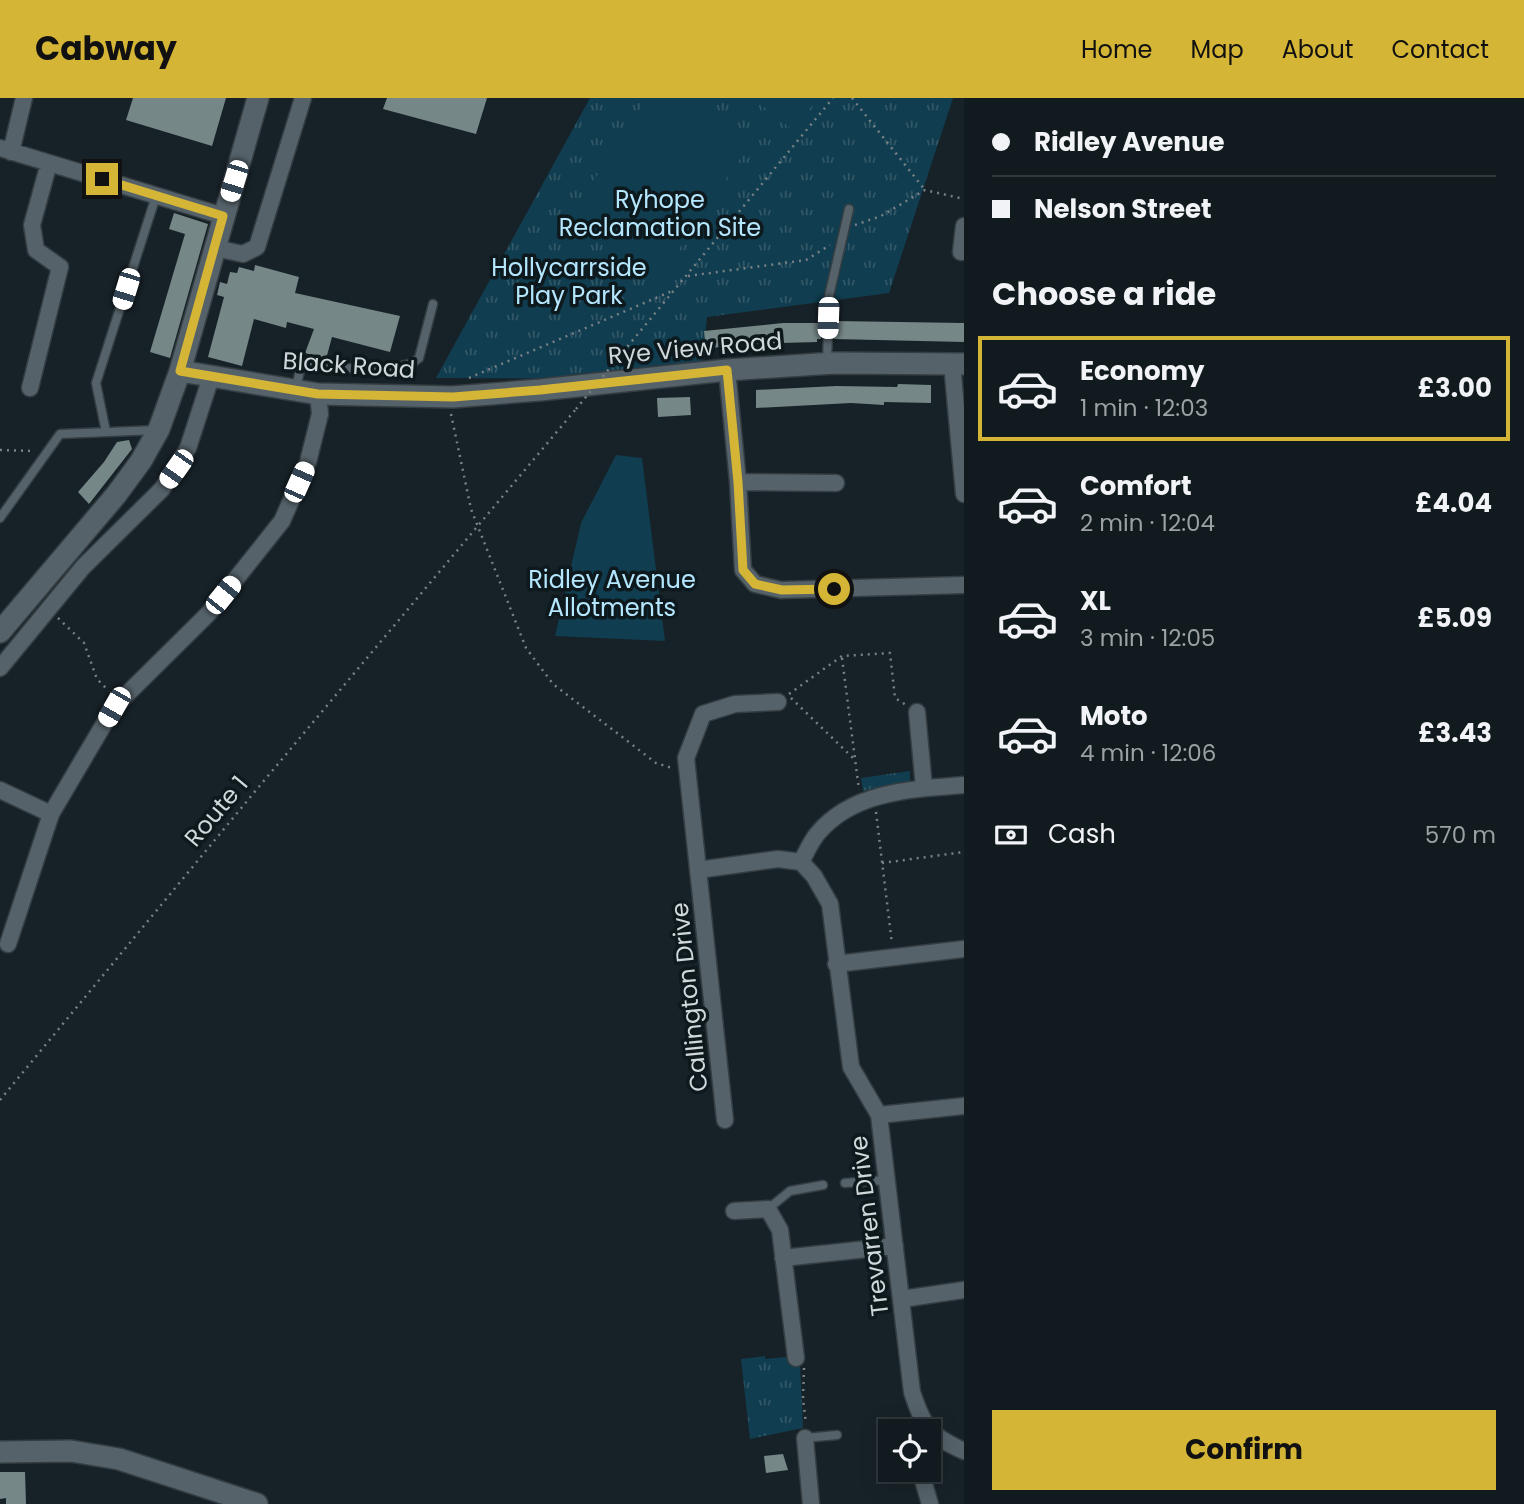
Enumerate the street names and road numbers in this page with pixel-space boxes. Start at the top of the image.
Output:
street label: Rye View Road [606,324,784,372]
street label: Black Road [282,344,416,386]
street label: Route 1 [177,769,255,853]
street label: Callington Drive [663,901,715,1093]
street label: Trevarren Drive [842,1134,896,1318]

